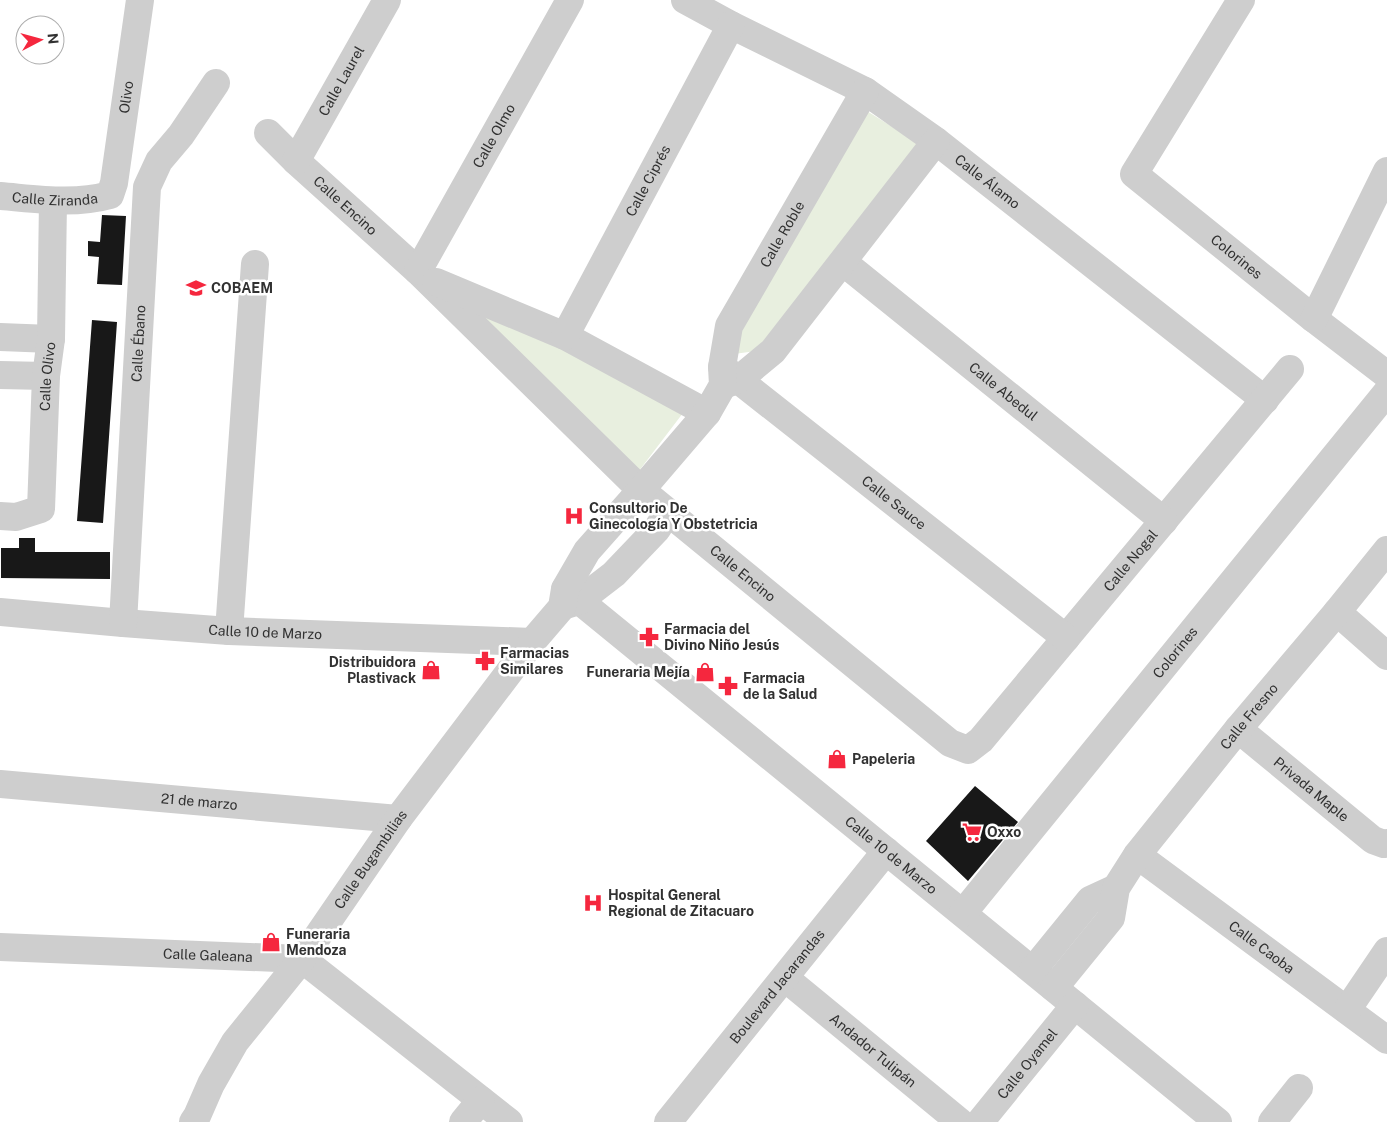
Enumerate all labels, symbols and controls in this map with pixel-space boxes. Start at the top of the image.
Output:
north arrow [15,15,65,65]
text: N [44,32,61,45]
street label: Calle Laurel [315,43,367,119]
street label: Olivo [116,80,136,114]
street label: Calle Olmo [470,101,518,171]
street label: Calle Ciprés [622,142,673,219]
street label: Calle Álamo [952,151,1023,212]
street label: Calle Encino [310,173,381,238]
street label: Calle Ziranda [11,189,99,209]
street label: Calle Roble [757,198,808,270]
street label: Colorines [1208,231,1266,282]
school or university icon: COBAEM [185,277,207,299]
place label: COBAEM [211,280,273,296]
street label: Calle Ébano [128,304,148,382]
street label: Calle Olivo [37,341,59,411]
street label: Calle Abedul [966,359,1041,424]
street label: Calle Sauce [859,472,929,533]
place label: Consultorio De Ginecología Y Obstetricia [589,500,758,532]
hospital icon: Consultorio De Ginecología Y Obstetricia [563,505,585,527]
street label: Calle Nogal [1100,527,1161,595]
street label: Calle Encino [707,542,779,605]
street label: Calle 10 de Marzo [208,621,322,642]
place label: Farmacia del Divino Niño Jesús [664,621,779,653]
street label: Colorines [1149,624,1201,681]
pharmacy icon: Farmacia del Divino Niño Jesús [638,626,660,648]
place label: Farmacias Similares [500,645,569,677]
pharmacy icon: Farmacias Similares [474,650,496,672]
place label: Distribuidora Plastivack [329,654,416,686]
shop icon: Distribuidora Plastivack [420,659,442,681]
shop icon: Funeraria Mejía [694,661,716,683]
place label: Funeraria Mejía [586,664,690,680]
place label: Farmacia de la Salud [743,670,817,702]
pharmacy icon: Farmacia de la Salud [717,675,739,697]
street label: Calle Fresno [1217,680,1281,753]
shop icon: Papeleria [826,748,848,770]
place label: Papeleria [852,751,915,767]
street label: Privada Maple [1271,754,1352,825]
street label: 21 de marzo [160,790,238,813]
street label: Calle Bugambilias [331,807,410,912]
street label: Calle 10 de Marzo [842,813,940,897]
supermarket icon: Oxxo [961,821,983,843]
place label: Oxxo [987,824,1021,840]
place label: Hospital General Regional de Zitacuaro [608,887,754,919]
hospital icon: Hospital General Regional de Zitacuaro [582,892,604,914]
street label: Calle Caoba [1226,918,1298,977]
place label: Funeraria Mendoza [286,926,350,958]
street label: Boulevard Jacarandas [726,926,828,1047]
shop icon: Funeraria Mendoza [260,931,282,953]
street label: Calle Galeana [163,945,253,965]
street label: Andador Tulipán [827,1010,919,1091]
street label: Calle Oyamel [994,1025,1061,1102]

